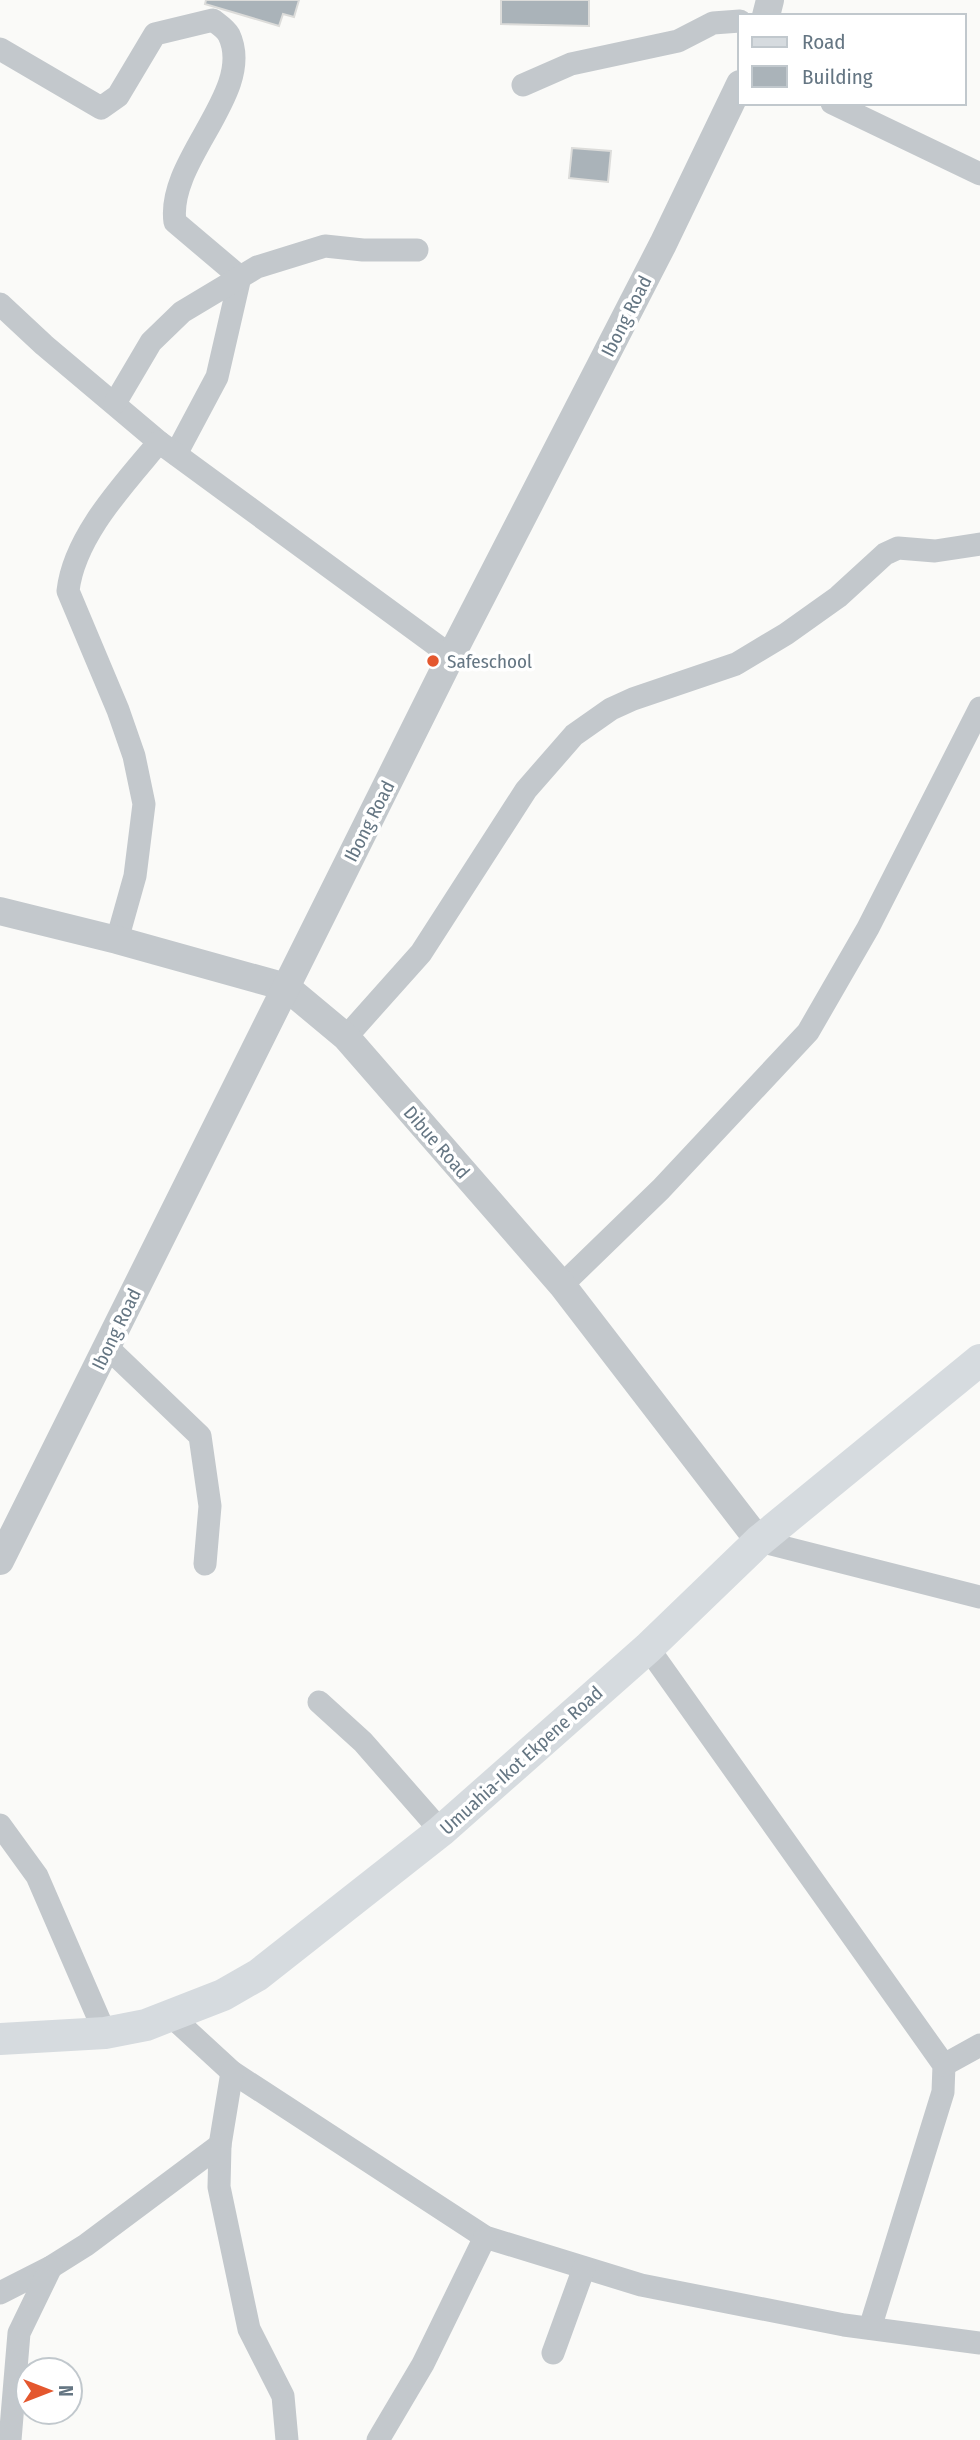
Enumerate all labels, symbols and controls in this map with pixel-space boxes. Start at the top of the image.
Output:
legend [738,14,966,105]
text: Road [802,29,846,55]
text: Building [802,64,873,90]
street label: Ibong Road [596,272,657,361]
place label: Safeschool [447,650,532,673]
marker: Safeschool [425,653,441,669]
street label: Ibong Road [339,777,400,866]
street label: Dibue Road [399,1101,475,1184]
street label: Ibong Road [87,1285,146,1374]
street label: Umuahia-Ikot Ekpene Road [435,1681,607,1839]
north arrow [14,2356,84,2426]
text: N [54,2385,77,2397]

